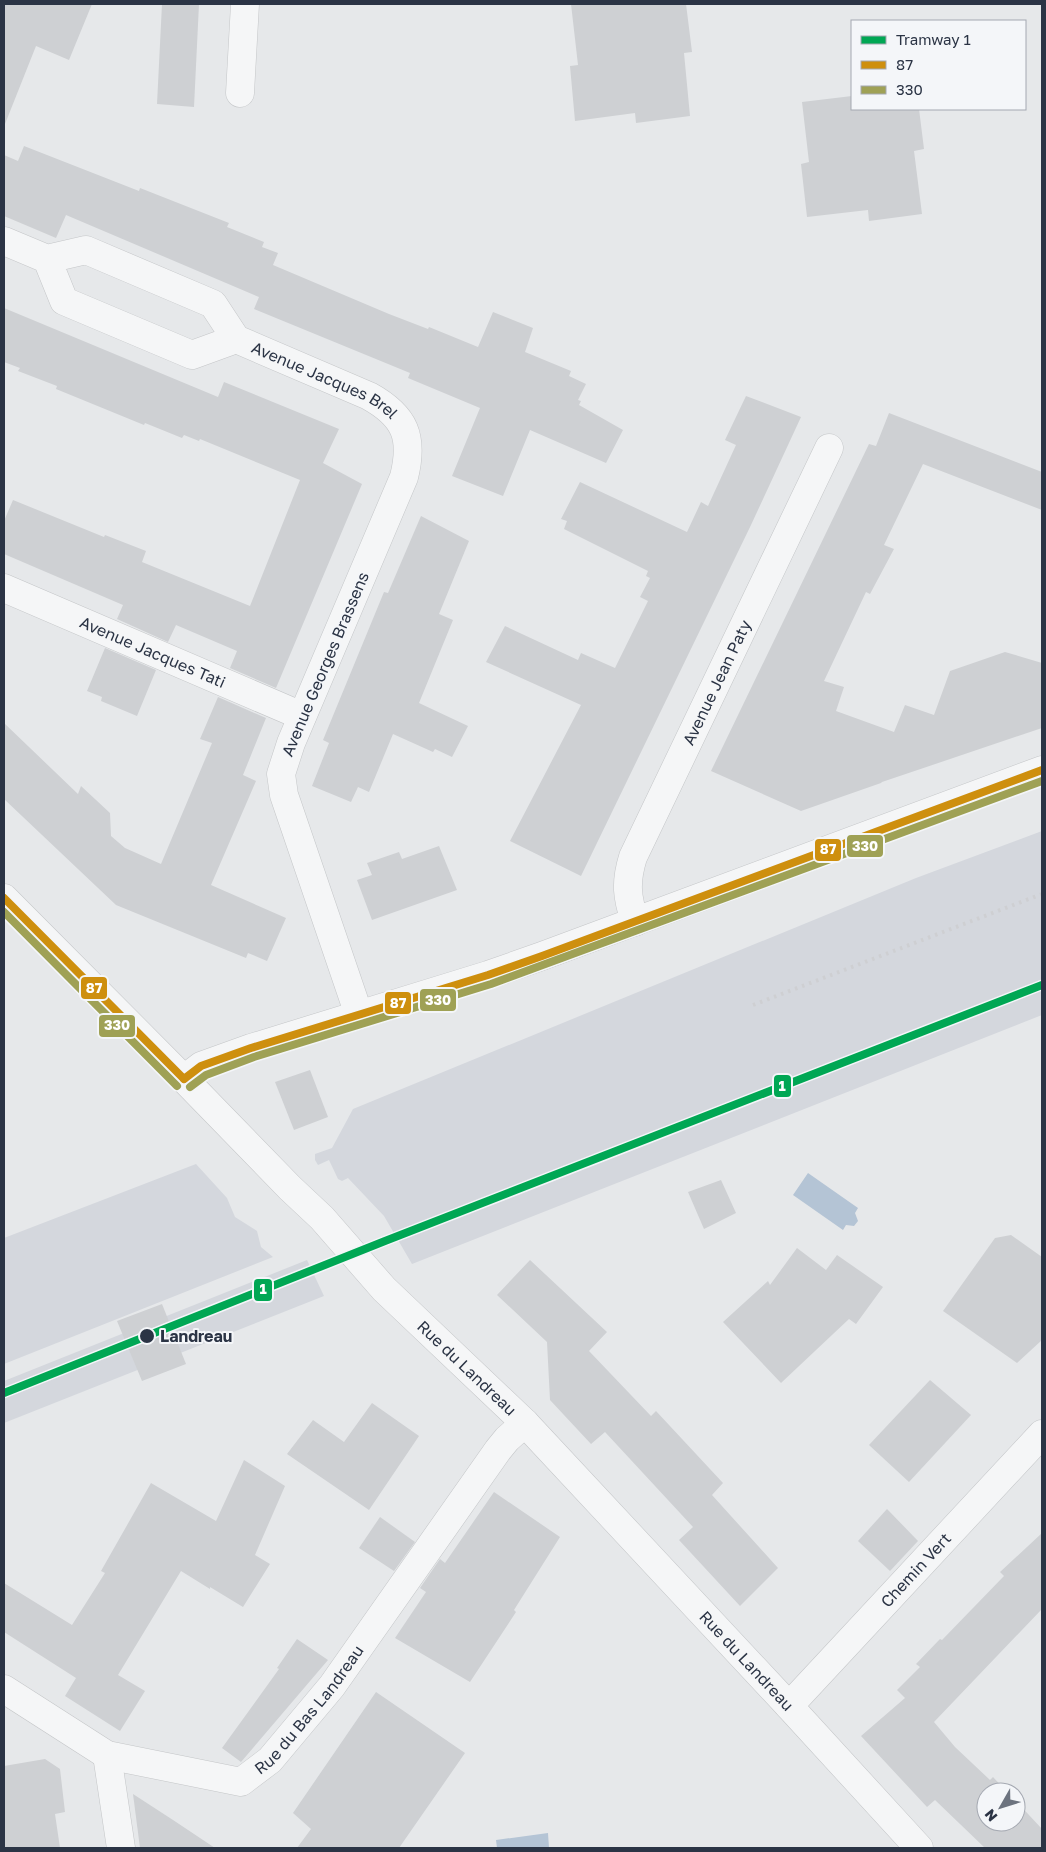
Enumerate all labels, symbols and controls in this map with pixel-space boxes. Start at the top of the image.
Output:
legend [851,20,1026,110]
text: Tramway 1 [896,30,971,48]
text: 87 [896,55,913,73]
text: 330 [896,80,923,98]
street label: Avenue Jacques Brel [249,337,403,423]
street label: Avenue Georges Brassens [277,569,373,759]
street label: Avenue Jacques Tati [77,612,229,692]
street label: Avenue Jean Paty [678,616,755,748]
line badge: 330 [846,834,884,858]
text: 330 [852,837,878,854]
line badge: 87 [814,838,842,862]
text: 87 [820,840,837,857]
line badge: 87 [80,976,108,1000]
text: 87 [86,979,103,996]
line badge: 330 [419,988,457,1012]
line badge: 87 [384,991,412,1015]
text: 330 [425,991,451,1008]
text: 87 [390,994,407,1011]
line badge: 330 [98,1014,136,1038]
text: 330 [104,1016,130,1033]
line badge: 1 [773,1074,792,1098]
text: 1 [778,1077,786,1094]
line badge: 1 [253,1278,273,1302]
text: 1 [259,1280,267,1297]
street label: Rue du Landreau [413,1316,521,1420]
place label: Landreau [160,1326,232,1346]
marker: Landreau [138,1327,156,1345]
street label: Chemin Vert [876,1528,955,1611]
street label: Rue du Landreau [695,1607,798,1715]
street label: Rue du Bas Landreau [250,1641,368,1778]
north arrow [976,1782,1026,1832]
text: N [981,1806,1000,1825]

